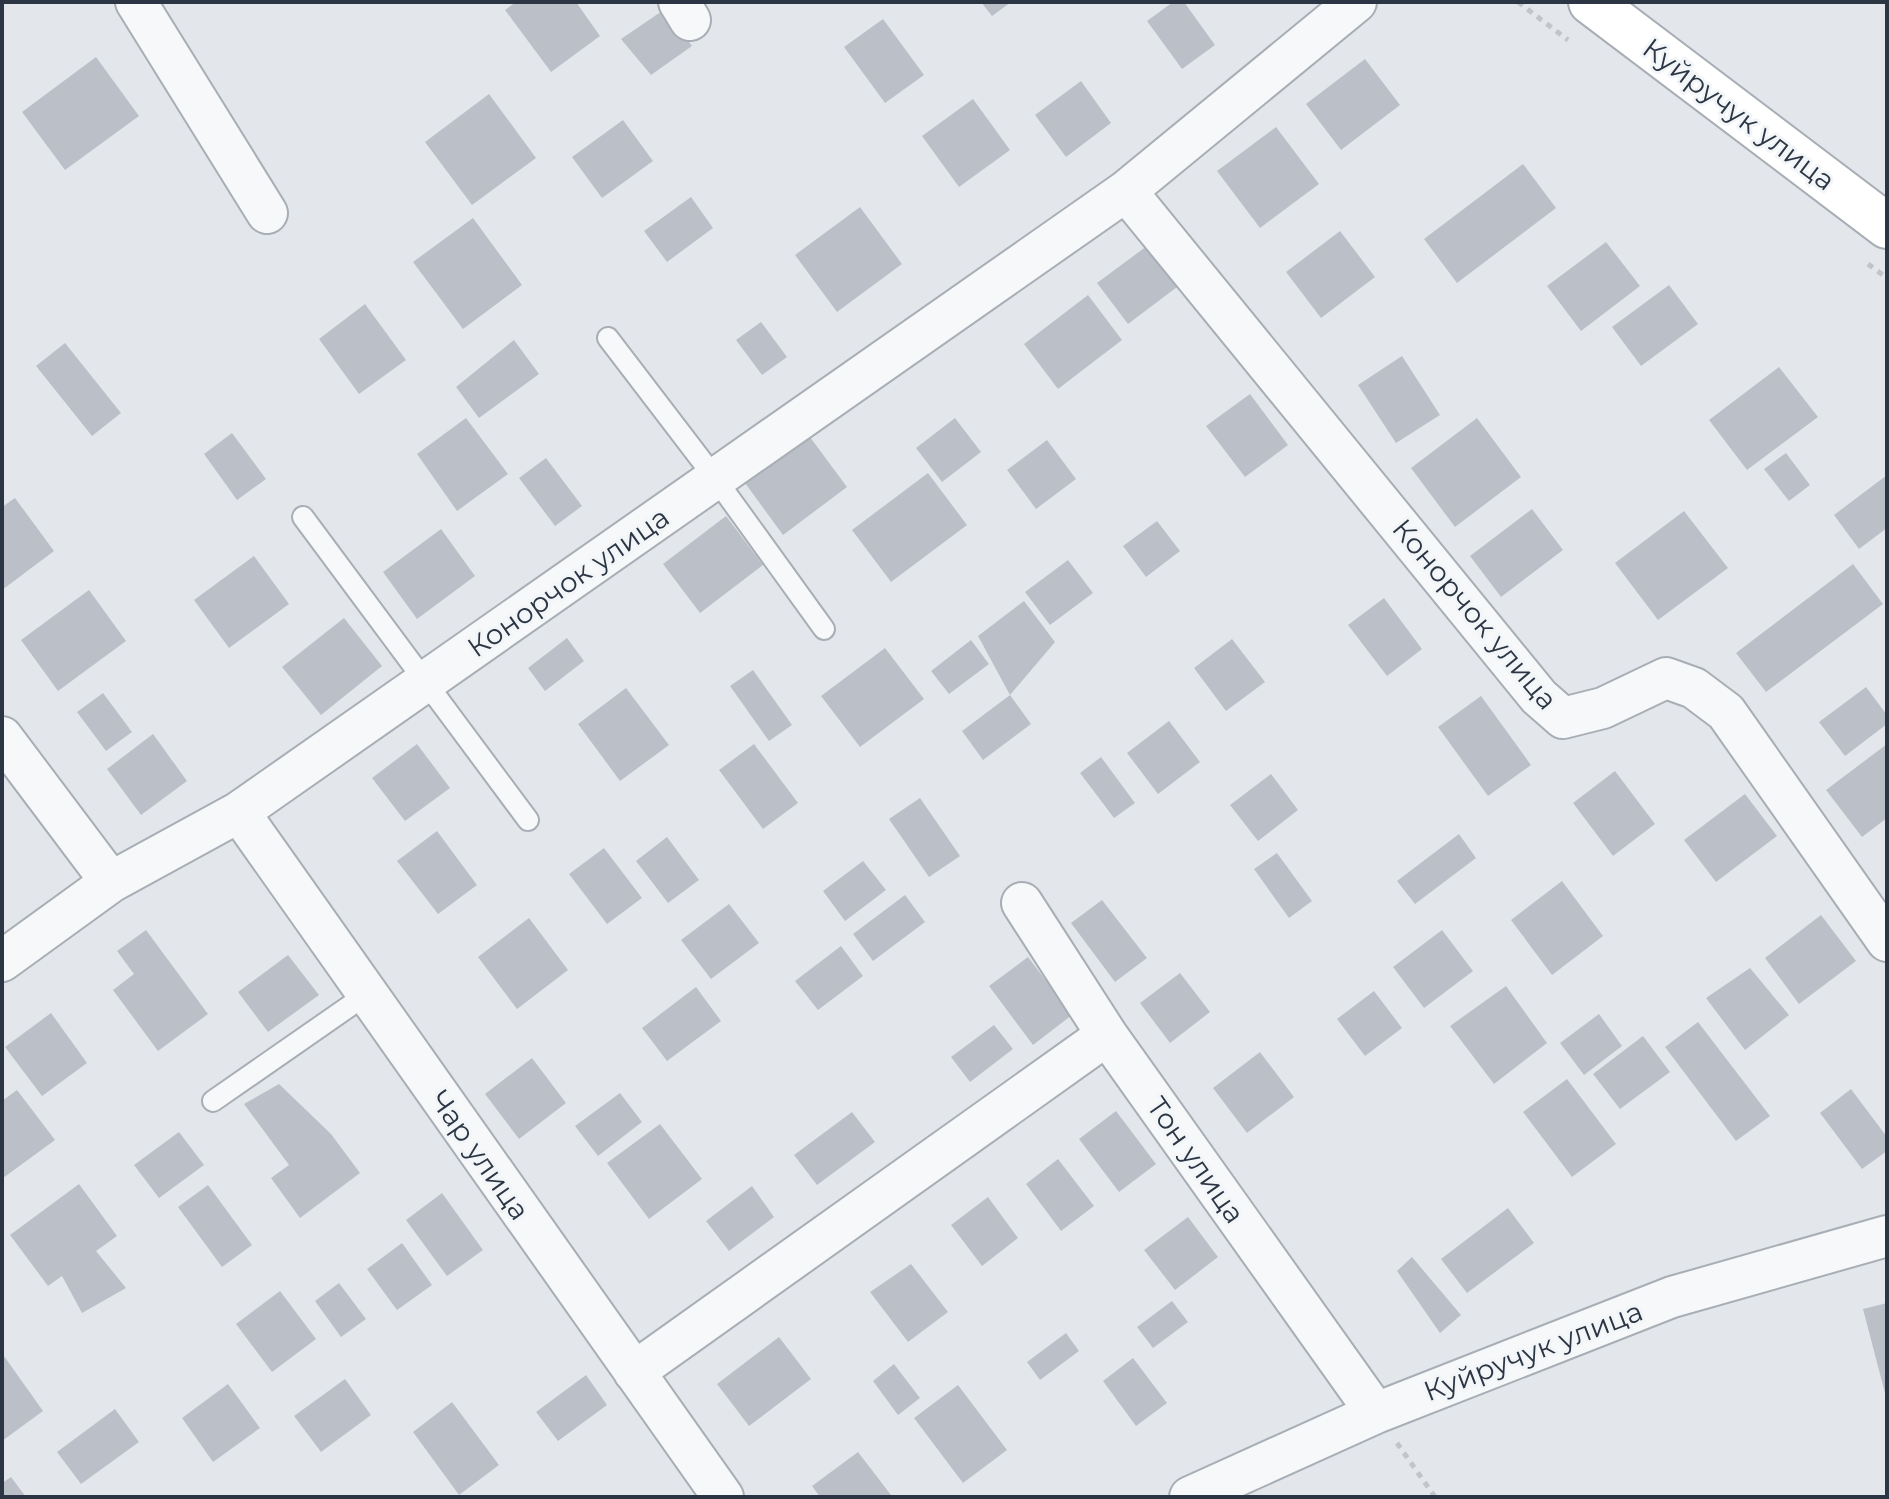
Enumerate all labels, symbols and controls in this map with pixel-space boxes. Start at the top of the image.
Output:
street label: Куйручук улица [1636,31,1842,197]
street label: Конорчок улица [461,500,675,664]
street label: Конорчок улица [1385,512,1565,716]
street label: Чар улица [423,1084,537,1226]
street label: Тон улица [1140,1090,1252,1230]
street label: Куйручук улица [1419,1294,1647,1408]

